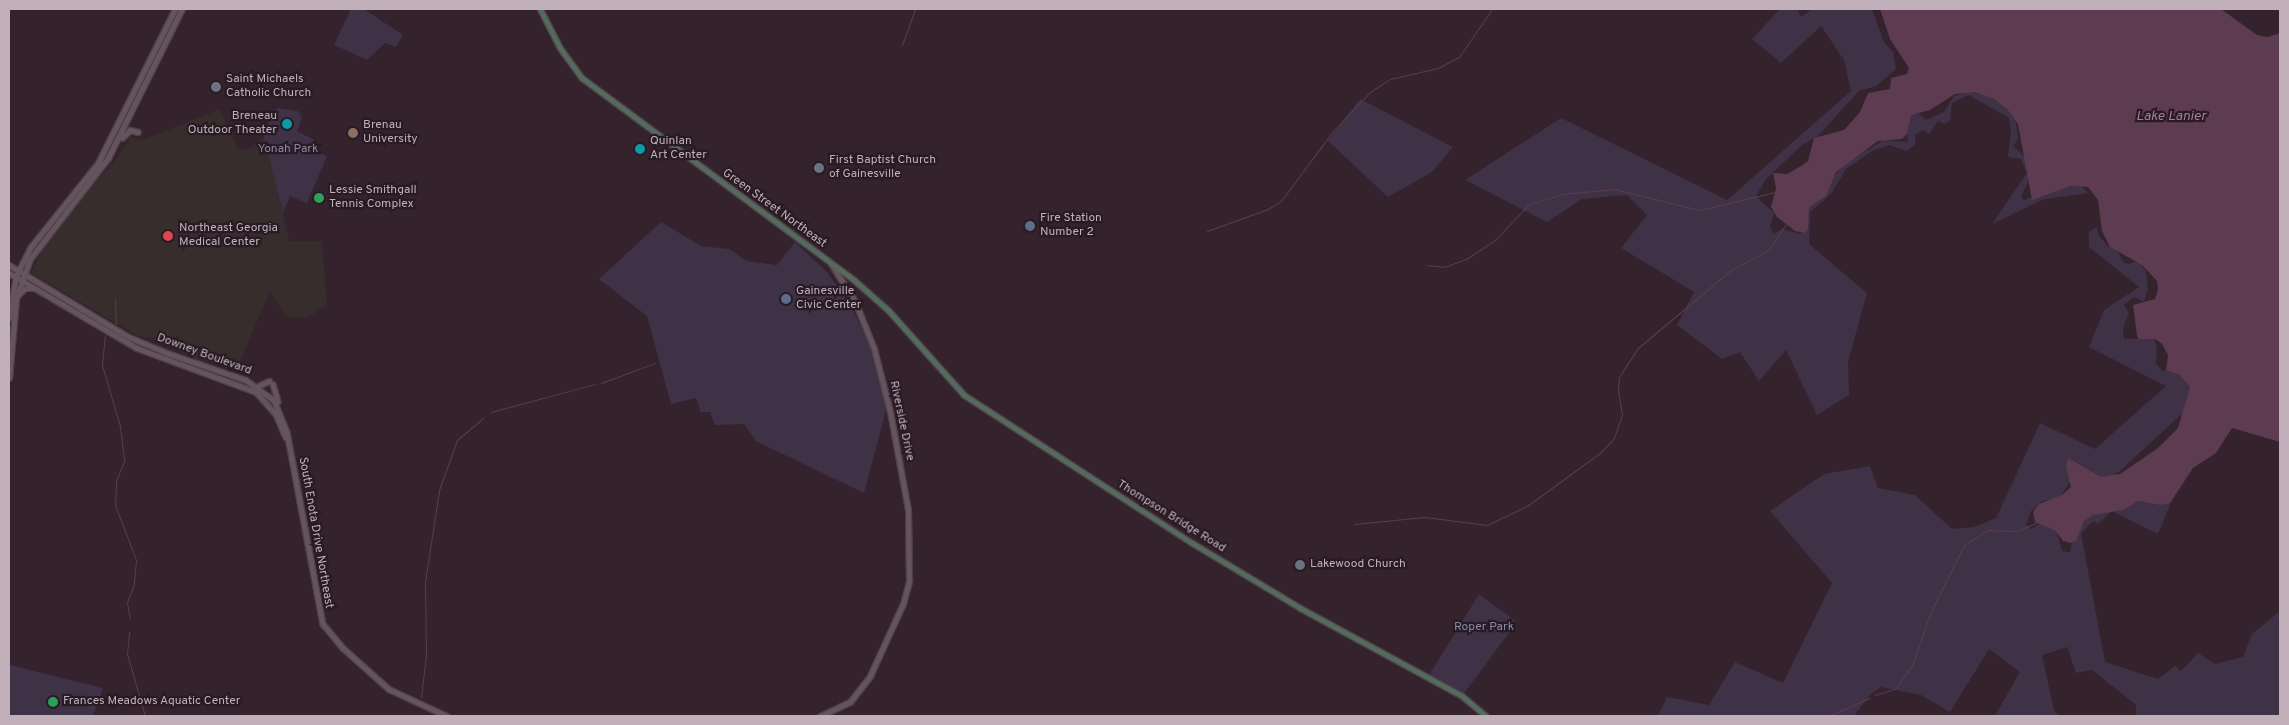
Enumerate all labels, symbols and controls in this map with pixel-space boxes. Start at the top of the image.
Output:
place label: Saint Michaels Catholic Church [226,73,311,101]
marker: Saint Michaels Catholic Church [210,81,222,93]
water label: Lake Lanier [2136,109,2206,125]
place label: Breneau Outdoor Theater [187,110,277,138]
marker: Breneau Outdoor Theater [281,118,293,130]
place label: Brenau University [363,119,418,147]
marker: Brenau University [347,127,359,139]
place label: Quinlan Art Center [650,135,707,163]
park label: Yonah Park [258,143,318,157]
marker: Quinlan Art Center [634,143,646,155]
place label: First Baptist Church of Gainesville [829,154,936,182]
marker: First Baptist Church of Gainesville [813,162,825,174]
street label: Green Street Northeast [719,166,829,252]
place label: Lessie Smithgall Tennis Complex [329,184,417,212]
marker: Lessie Smithgall Tennis Complex [313,192,325,204]
place label: Fire Station Number 2 [1040,212,1102,240]
marker: Fire Station Number 2 [1024,220,1036,232]
place label: Northeast Georgia Medical Center [179,222,278,250]
marker: Northeast Georgia Medical Center [161,229,175,243]
place label: Gainesville Civic Center [796,285,861,313]
marker: Gainesville Civic Center [780,293,792,305]
street label: Downey Boulevard [155,331,253,379]
street label: Riverside Drive [885,380,917,462]
street label: South Enota Drive Northeast [295,456,335,610]
street label: Thompson Bridge Road [1114,478,1228,556]
place label: Lakewood Church [1310,558,1406,572]
marker: Lakewood Church [1294,559,1306,571]
park label: Roper Park [1454,621,1514,635]
place label: Frances Meadows Aquatic Center [63,695,241,709]
marker: Frances Meadows Aquatic Center [47,696,59,708]

